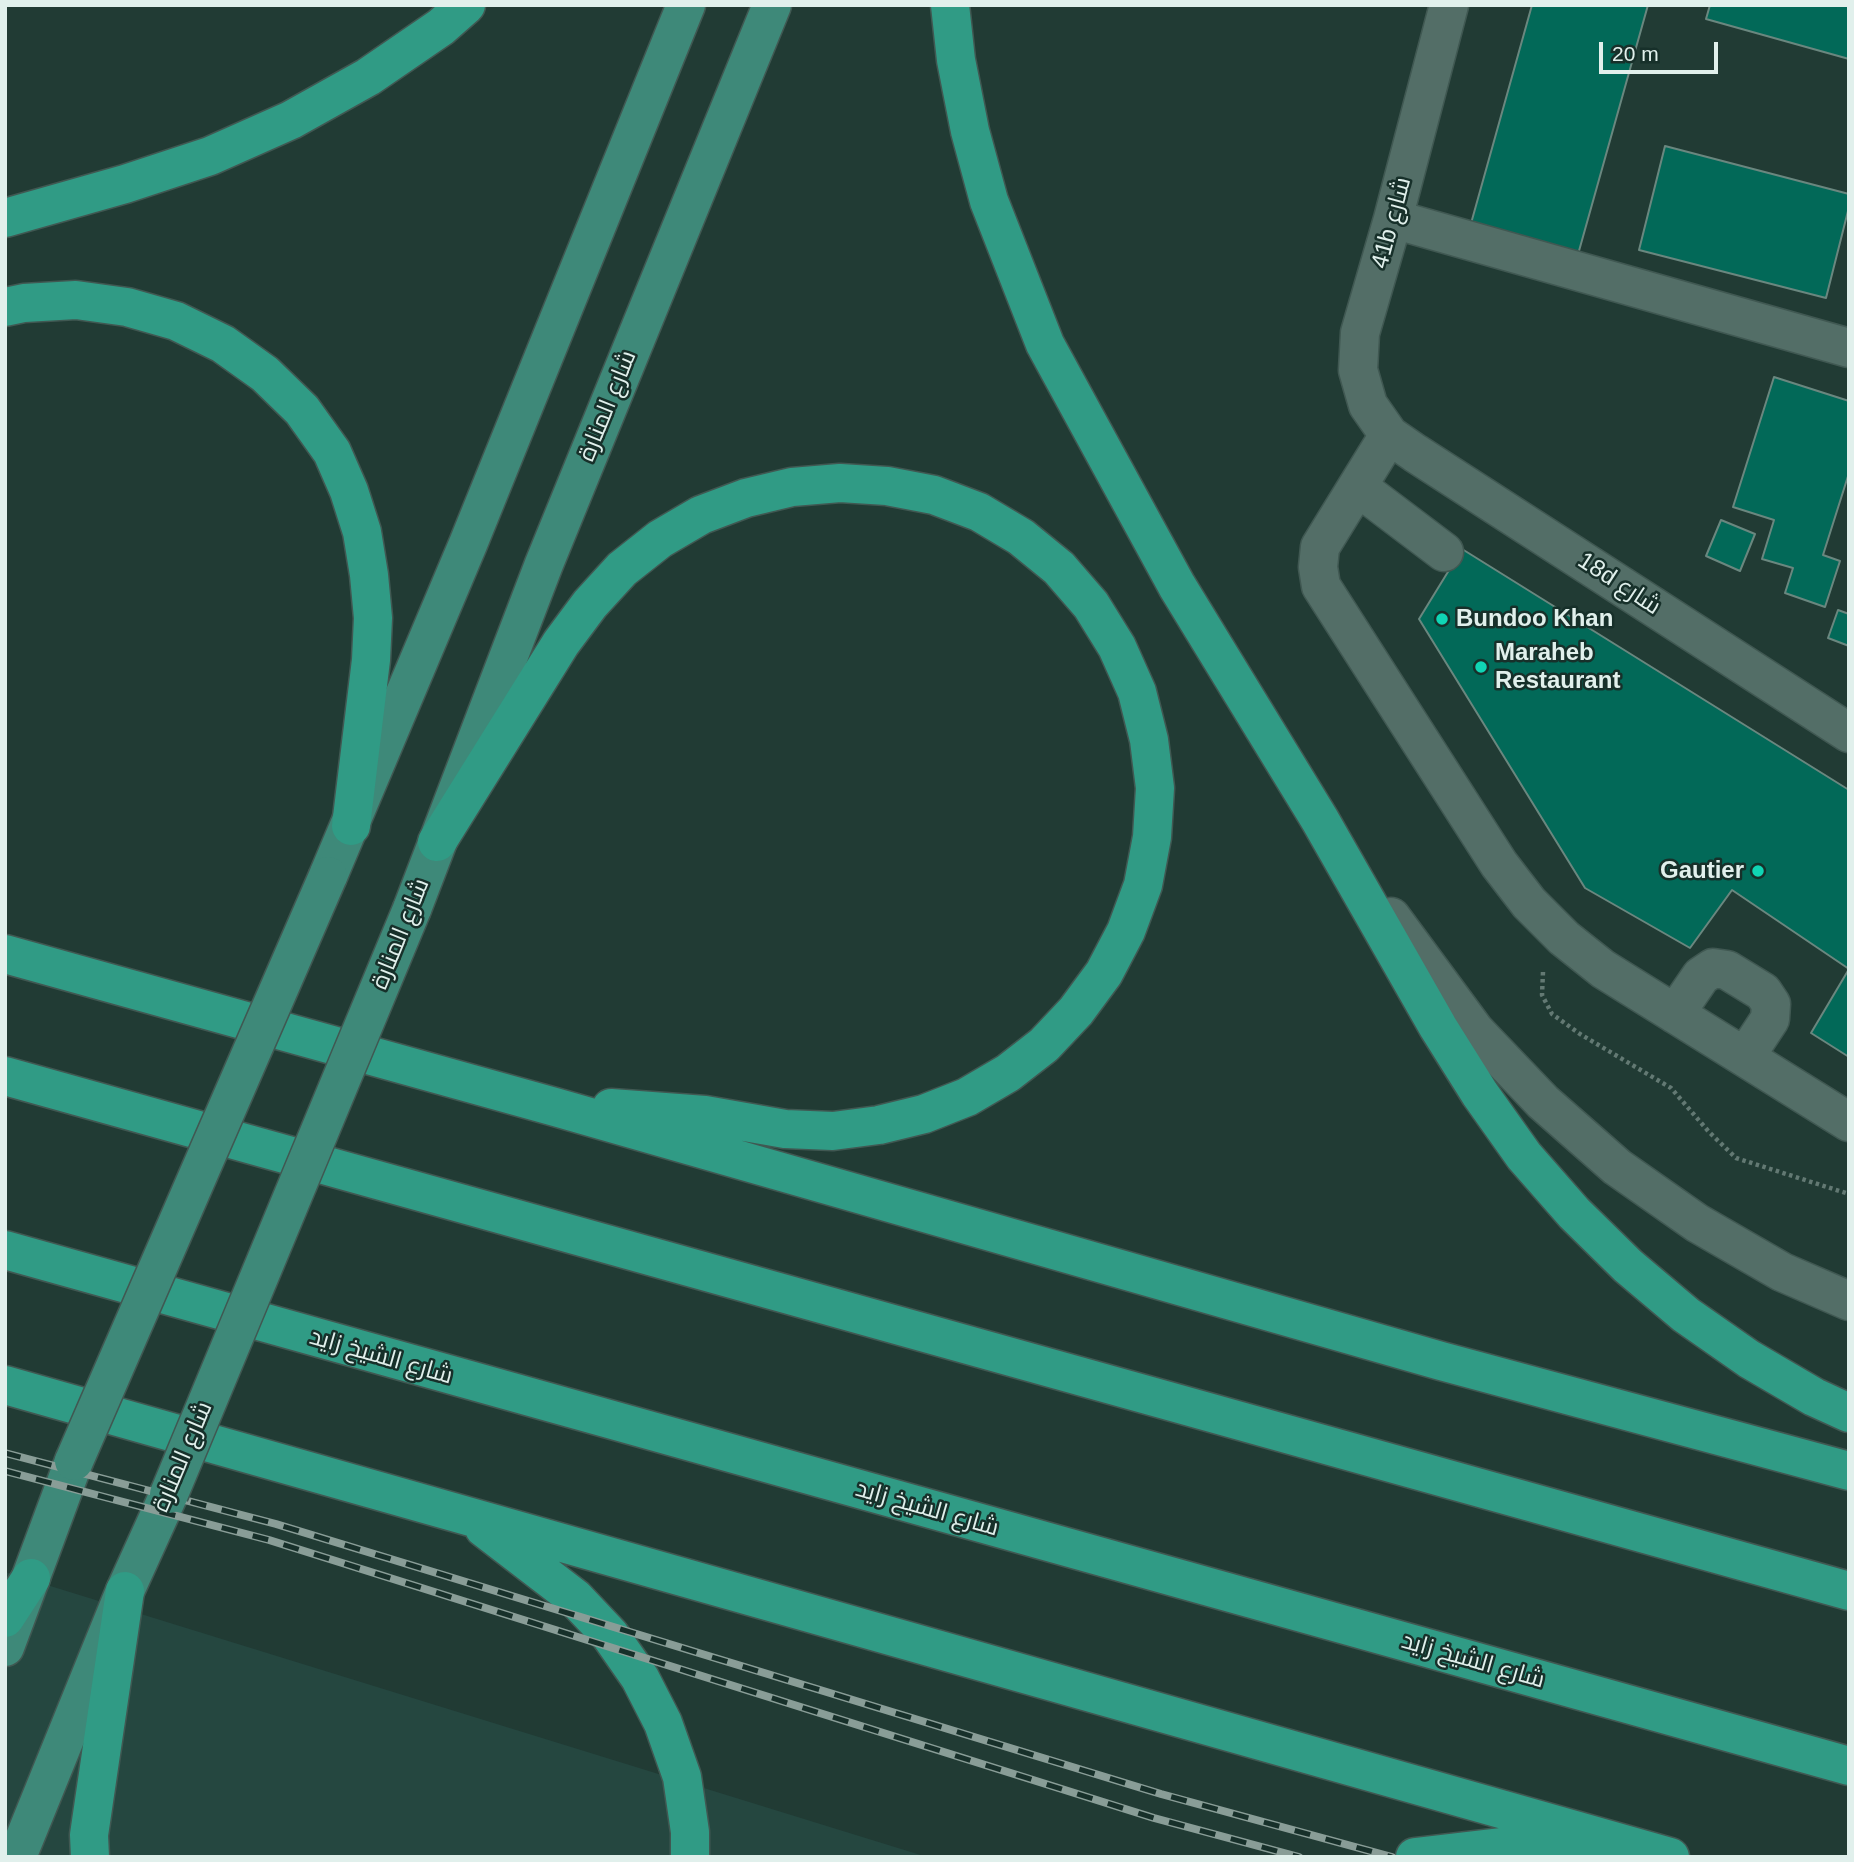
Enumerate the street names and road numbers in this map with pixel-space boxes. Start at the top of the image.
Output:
street label: 41b شارع [1366,174,1418,272]
street label: شارع المنارة [573,346,643,466]
street label: 18d شارع [1572,547,1666,621]
street label: شارع المنارة [366,874,436,994]
street label: شارع الشيخ زايد [306,1323,456,1391]
street label: شارع المنارة [147,1398,219,1516]
street label: شارع الشيخ زايد [852,1475,1002,1543]
street label: شارع الشيخ زايد [1398,1627,1548,1695]

